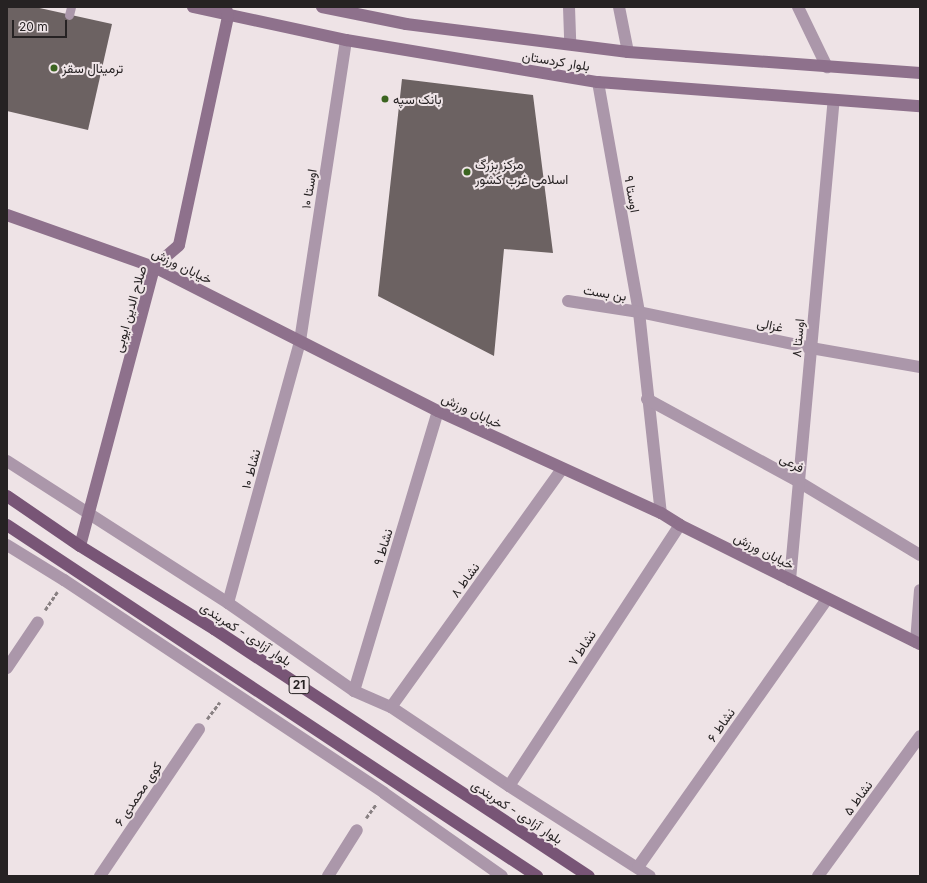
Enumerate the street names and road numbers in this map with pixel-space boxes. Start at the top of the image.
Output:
street label: بلوار کردستان [521,48,591,74]
street label: اوستا ۱۰ [298,168,320,210]
street label: اوستا ۹ [621,174,643,214]
street label: خیابان ورزش [149,245,215,287]
street label: صلاح الدین ایوبی [110,264,150,354]
street label: بن بست [582,282,628,304]
street label: غزالی [756,315,784,335]
street label: اوستا ۸ [789,318,807,358]
street label: خیابان ورزش [439,390,505,432]
street label: نشاط ۱۰ [238,447,264,491]
street label: فرعی [777,450,807,476]
street label: نشاط ۹ [370,527,396,567]
street label: خیابان ورزش [731,529,797,573]
street label: نشاط ۸ [447,560,483,600]
street label: بلوار آزادی - کمربندی [198,599,294,669]
street label: نشاط ۷ [565,627,599,669]
road number: 21 [288,675,310,695]
street label: نشاط ۶ [704,705,738,745]
street label: کوی محمدی ۶ [111,759,165,829]
street label: بلوار آزادی - کمربندی [469,777,565,847]
street label: نشاط ۵ [840,778,876,818]

